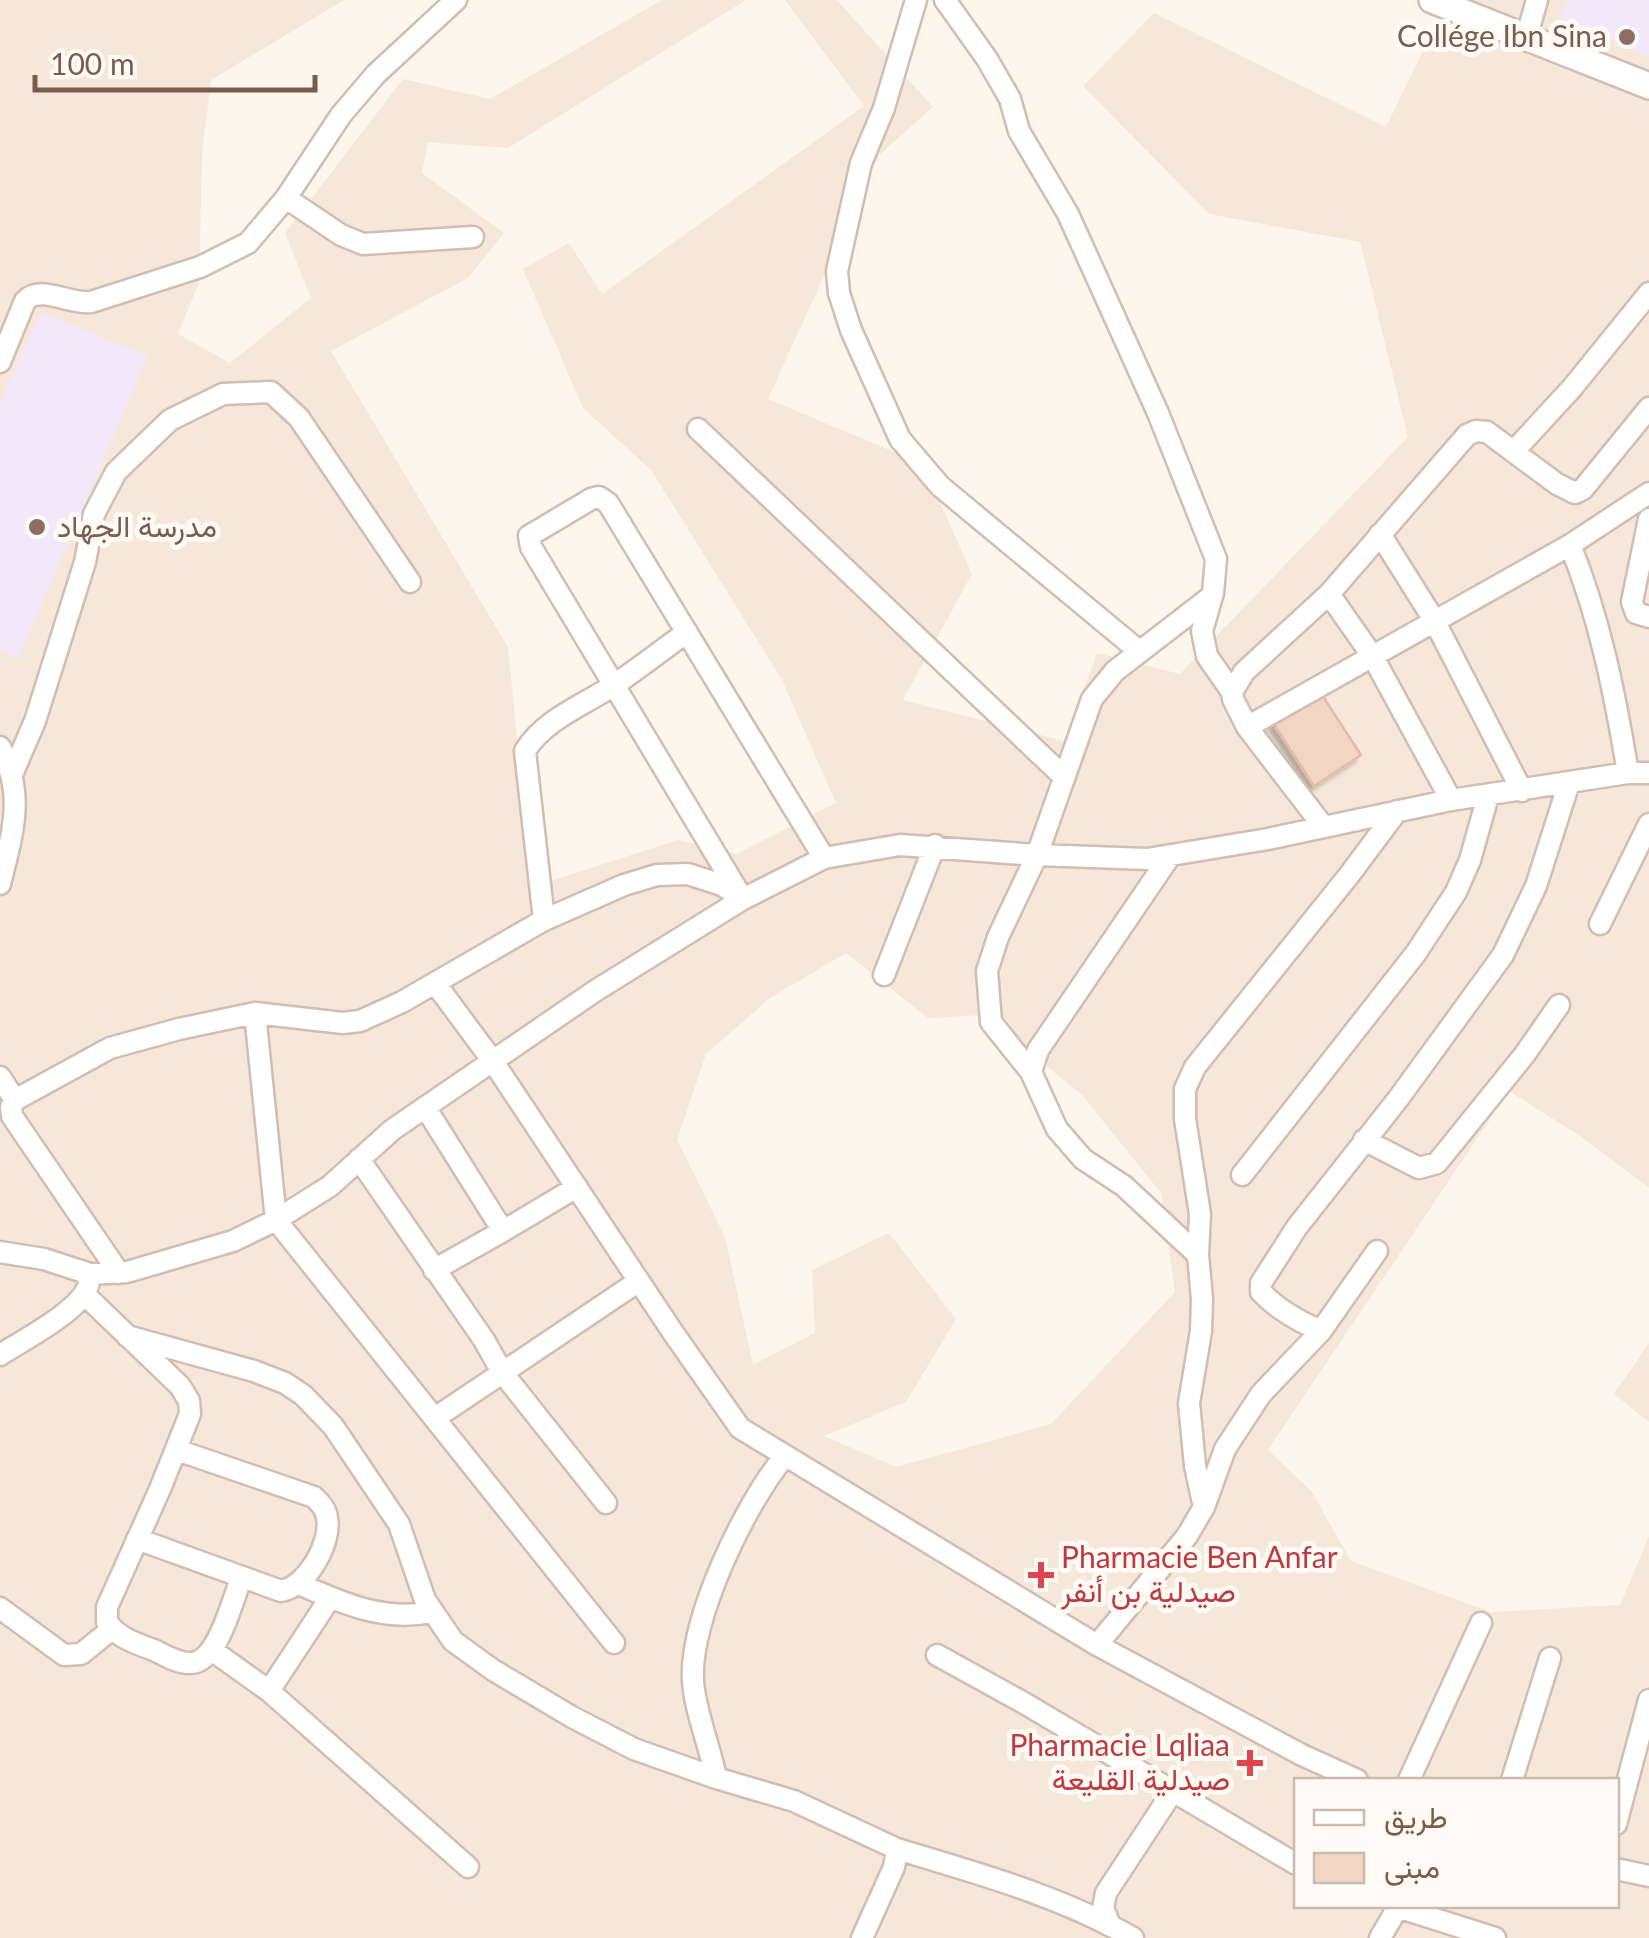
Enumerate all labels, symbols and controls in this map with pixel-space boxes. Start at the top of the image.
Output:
place label: Collége Ibn Sina [1397,17,1607,53]
marker: Collége Ibn Sina [1616,26,1638,48]
scale bar [35,30,315,92]
text: 100 m [50,45,135,81]
place label: مدرسة الجهاد [57,507,217,545]
marker: مدرسة الجهاد [26,516,48,538]
place label: Pharmacie Ben Anfar صيدلية بن أنفر [1060,1538,1338,1610]
marker: Pharmacie Ben Anfar صيدلية بن أنفر [1030,1564,1052,1586]
place label: Pharmacie Lqliaa صيدلية القليعة [1009,1726,1230,1797]
marker: Pharmacie Lqliaa صيدلية القليعة [1239,1752,1261,1774]
legend [1294,1778,1619,1908]
text: طريق [1384,1798,1448,1836]
text: مبنى [1384,1848,1440,1886]

